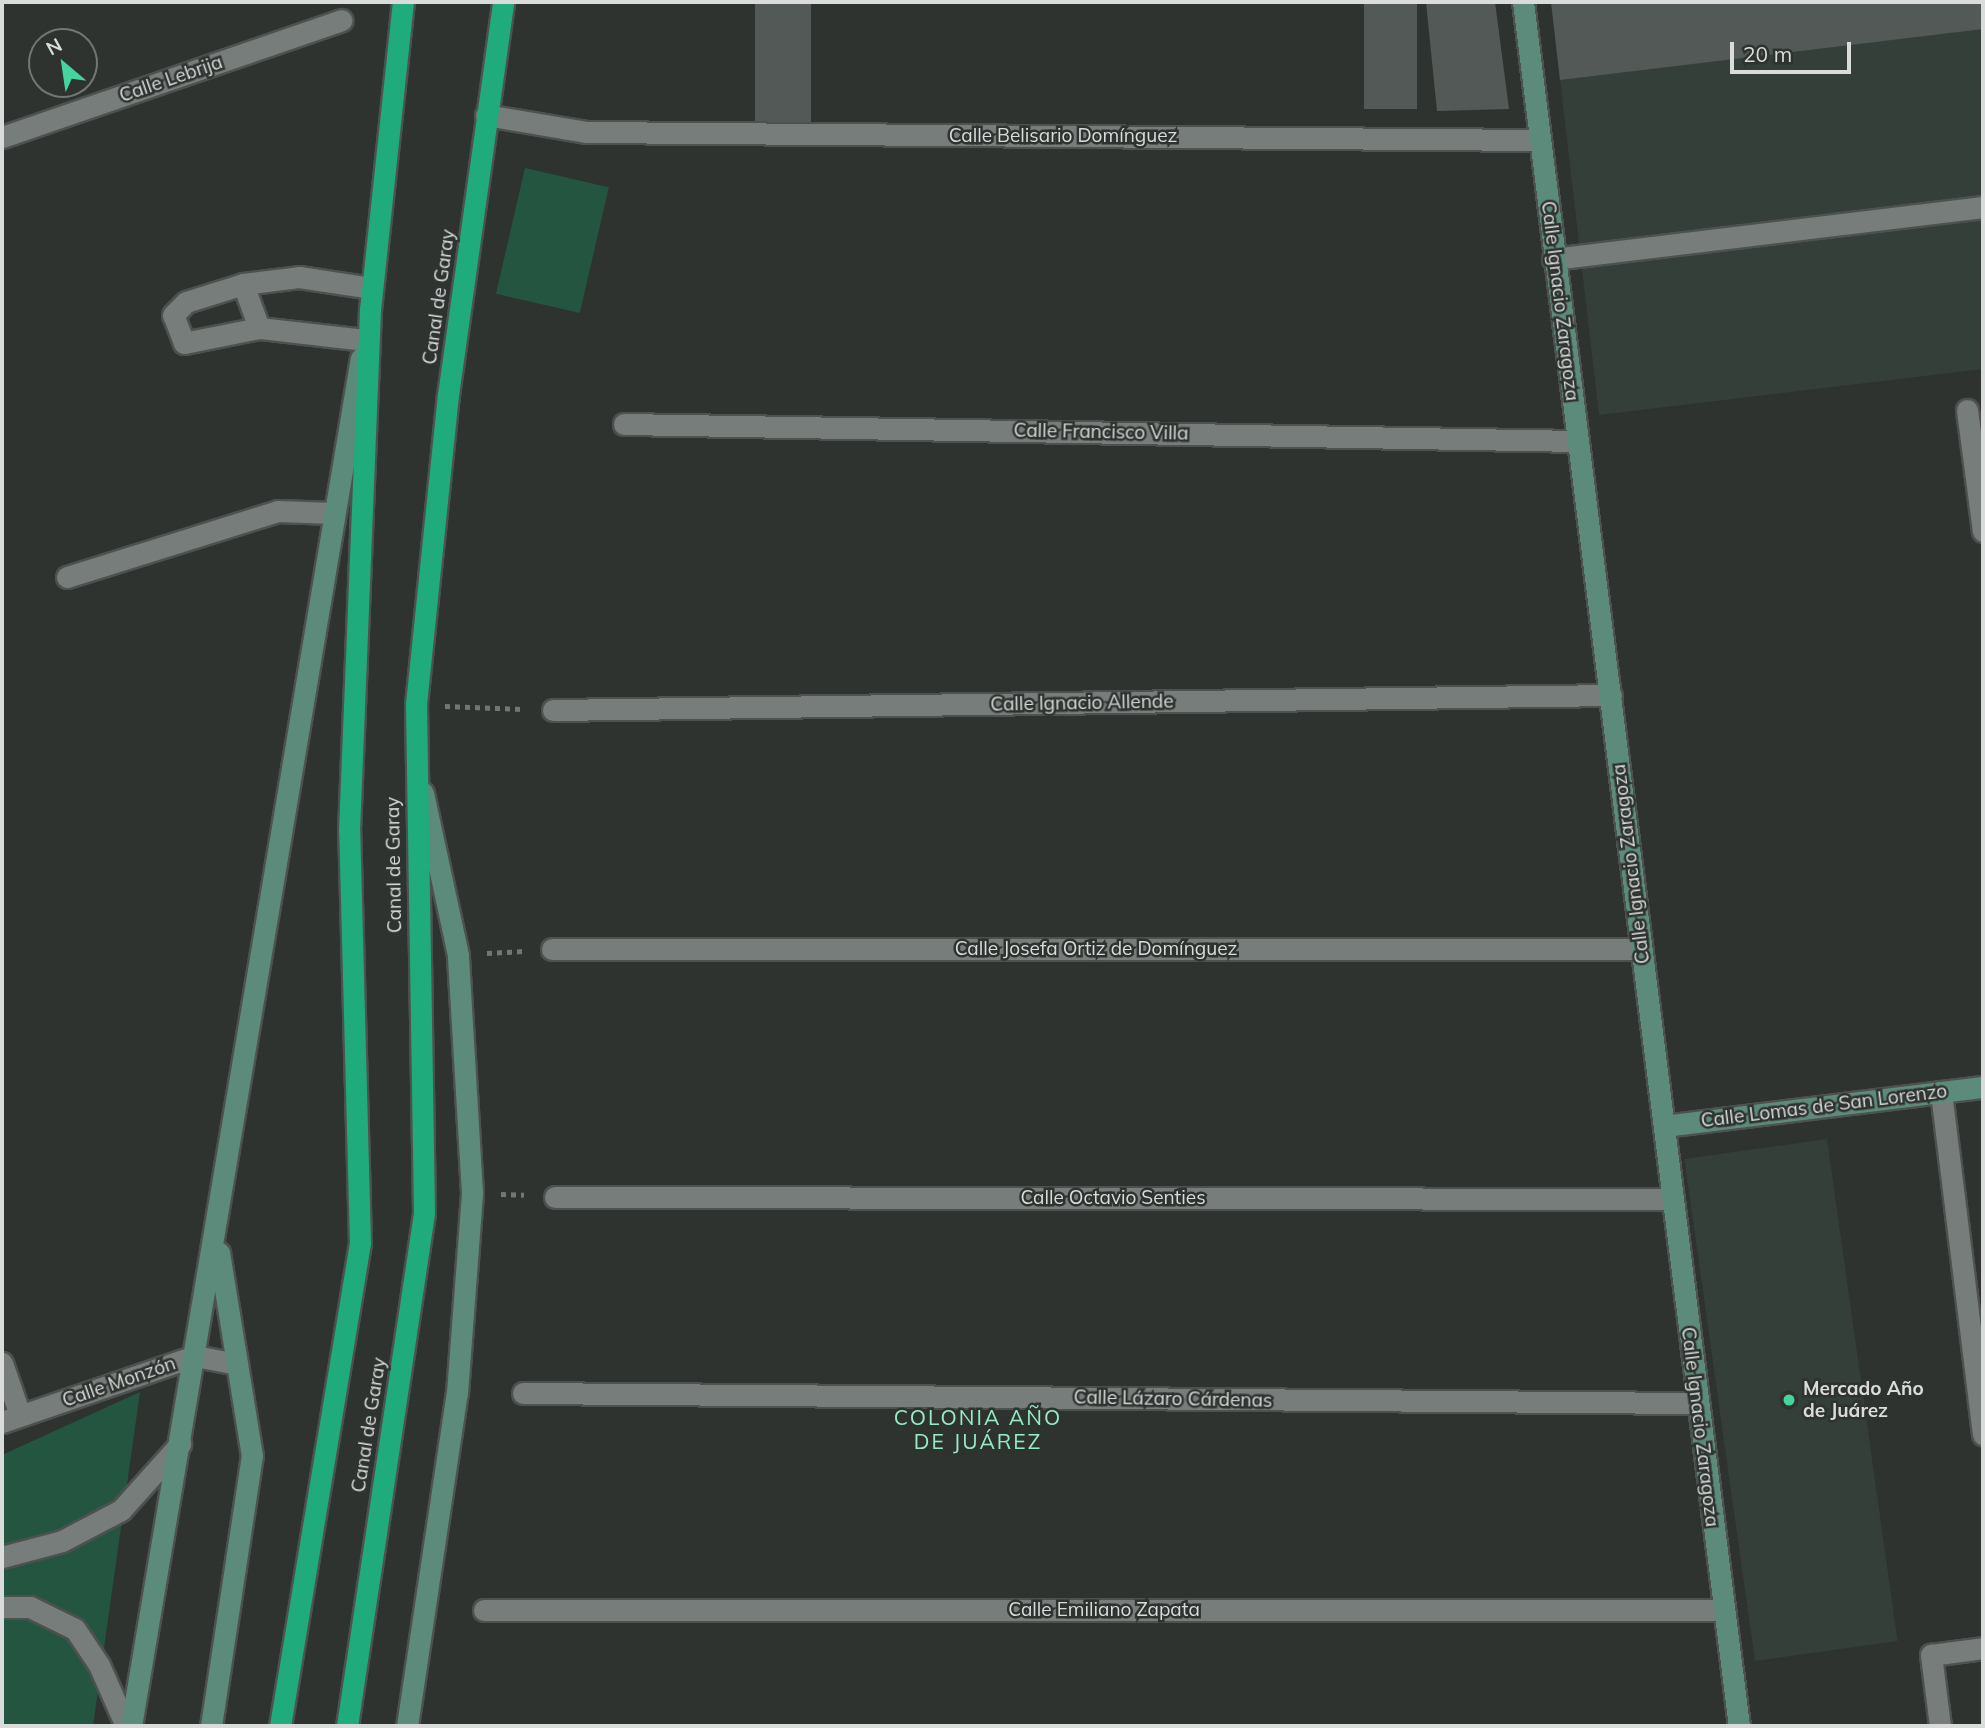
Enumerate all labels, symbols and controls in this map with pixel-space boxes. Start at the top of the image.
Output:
north arrow [28,28,98,98]
scale bar [1733,28,1854,72]
text: N [42,32,66,60]
text: 20 m [1743,41,1792,67]
street label: Calle Lebrija [116,51,226,107]
street label: Calle Belisario Domínguez [949,125,1177,147]
street label: Calle Ignacio Zaragoza [1536,200,1584,402]
street label: Canal de Garay [418,228,460,366]
street label: Calle Francisco Villa [1013,419,1189,445]
street label: Calle Ignacio Allende [990,690,1174,716]
street label: Calle Ignacio Zaragoza [1607,763,1655,965]
street label: Canal de Garay [381,797,407,933]
street label: Calle Josefa Ortiz de Domínguez [955,938,1237,960]
street label: Calle Lomas de San Lorenzo [1700,1080,1948,1132]
street label: Calle Octavio Senties [1020,1187,1206,1209]
street label: Calle Ignacio Zaragoza [1676,1326,1724,1528]
street label: Calle Monzón [59,1352,179,1412]
street label: Canal de Garay [347,1356,391,1494]
place label: Mercado Año de Juárez [1803,1378,1924,1422]
street label: Calle Lázaro Cárdenas [1073,1386,1273,1412]
marker: Mercado Año de Juárez [1781,1392,1797,1408]
district label: COLONIA AÑO DE JUÁREZ [895,1404,1061,1454]
street label: Calle Emiliano Zapata [1008,1599,1200,1621]

